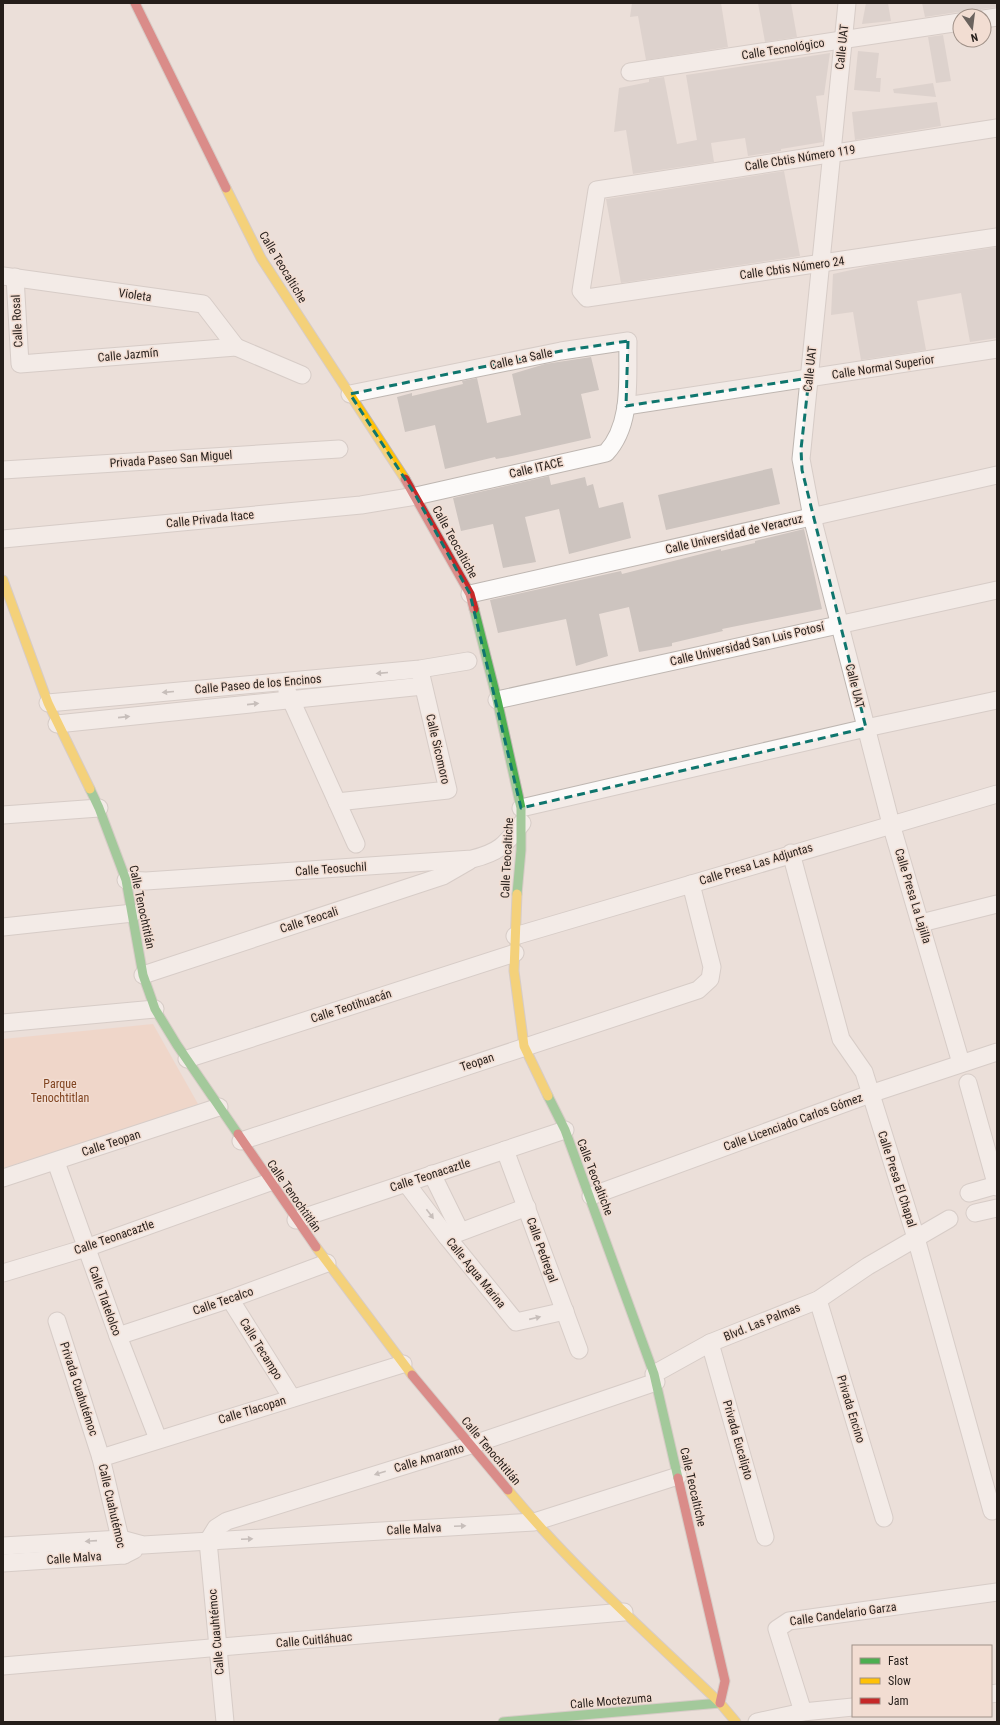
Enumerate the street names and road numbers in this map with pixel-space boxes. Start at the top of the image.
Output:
street label: Calle UAT [833,24,851,70]
street label: Calle Tecnológico [740,36,826,62]
street label: Calle Cbtis Número 119 [744,142,856,174]
street label: Calle Teocaltiche [256,229,310,306]
street label: Calle Cbtis Número 24 [739,254,845,282]
street label: Violeta [118,286,153,304]
street label: Calle Rosal [9,294,25,348]
street label: Calle Jazmín [97,345,159,365]
street label: Calle La Salle [488,345,554,372]
street label: Calle UAT [801,346,819,392]
street label: Calle Normal Superior [831,352,936,382]
street label: Privada Paseo San Miguel [109,448,233,470]
street label: Calle ITACE [508,455,564,481]
street label: Calle Teocaltiche [429,503,481,581]
street label: Calle Privada Itace [165,507,255,531]
street label: Calle Universidad de Veracruz [664,511,804,557]
street label: Calle Universidad San Luis Potosí [669,619,827,669]
street label: Calle UAT [843,662,867,710]
street label: Calle Paseo de los Encinos [194,671,322,697]
street label: Calle Sicomoro [423,713,453,785]
street label: Calle Teocaltiche [498,817,516,899]
street label: Calle Presa Las Adjuntas [698,840,814,888]
street label: Calle Presa La Lajilla [892,847,934,945]
street label: Calle Teosuchil [295,860,367,878]
street label: Calle Tenochtitlán [126,864,158,950]
street label: Calle Teocali [278,904,340,936]
street label: Calle Teotihuacán [309,986,393,1026]
street label: Teopan [458,1050,496,1074]
street label: Calle Licenciado Carlos Gómez [722,1090,864,1154]
street label: Calle Teopan [80,1127,142,1159]
street label: Calle Presa El Chapal [875,1129,919,1229]
street label: Calle Teocaltiche [574,1137,616,1218]
street label: Calle Teonacaztle [388,1155,472,1195]
street label: Calle Tenochtitlán [264,1157,324,1235]
street label: Calle Pedregal [524,1216,560,1284]
street label: Calle Teonacaztle [72,1217,156,1257]
street label: Calle Agua Marina [443,1235,509,1311]
street label: Calle Tlatelolco [86,1264,124,1338]
street label: Calle Tecalco [191,1284,255,1318]
street label: Blvd. Las Palmas [722,1300,802,1344]
street label: Calle Tecampo [237,1316,285,1382]
street label: Privada Cuahutémoc [57,1340,101,1438]
street label: Privada Encino [834,1373,868,1445]
street label: Calle Tlacopan [216,1393,288,1427]
street label: Privada Eucalipto [720,1399,756,1481]
street label: Calle Tenochtitlán [458,1414,524,1488]
street label: Calle Amaranto [392,1441,466,1475]
street label: Calle Teocaltiche [677,1446,709,1528]
street label: Calle Cuahutémoc [95,1462,129,1550]
street label: Calle Malva [386,1521,442,1537]
street label: Calle Malva [46,1549,102,1567]
street label: Calle Cuauhtémoc [205,1588,227,1676]
street label: Calle Candelario Garza [789,1600,897,1628]
street label: Calle Cuitláhuac [275,1630,353,1650]
street label: Calle Moctezuma [569,1690,653,1712]

